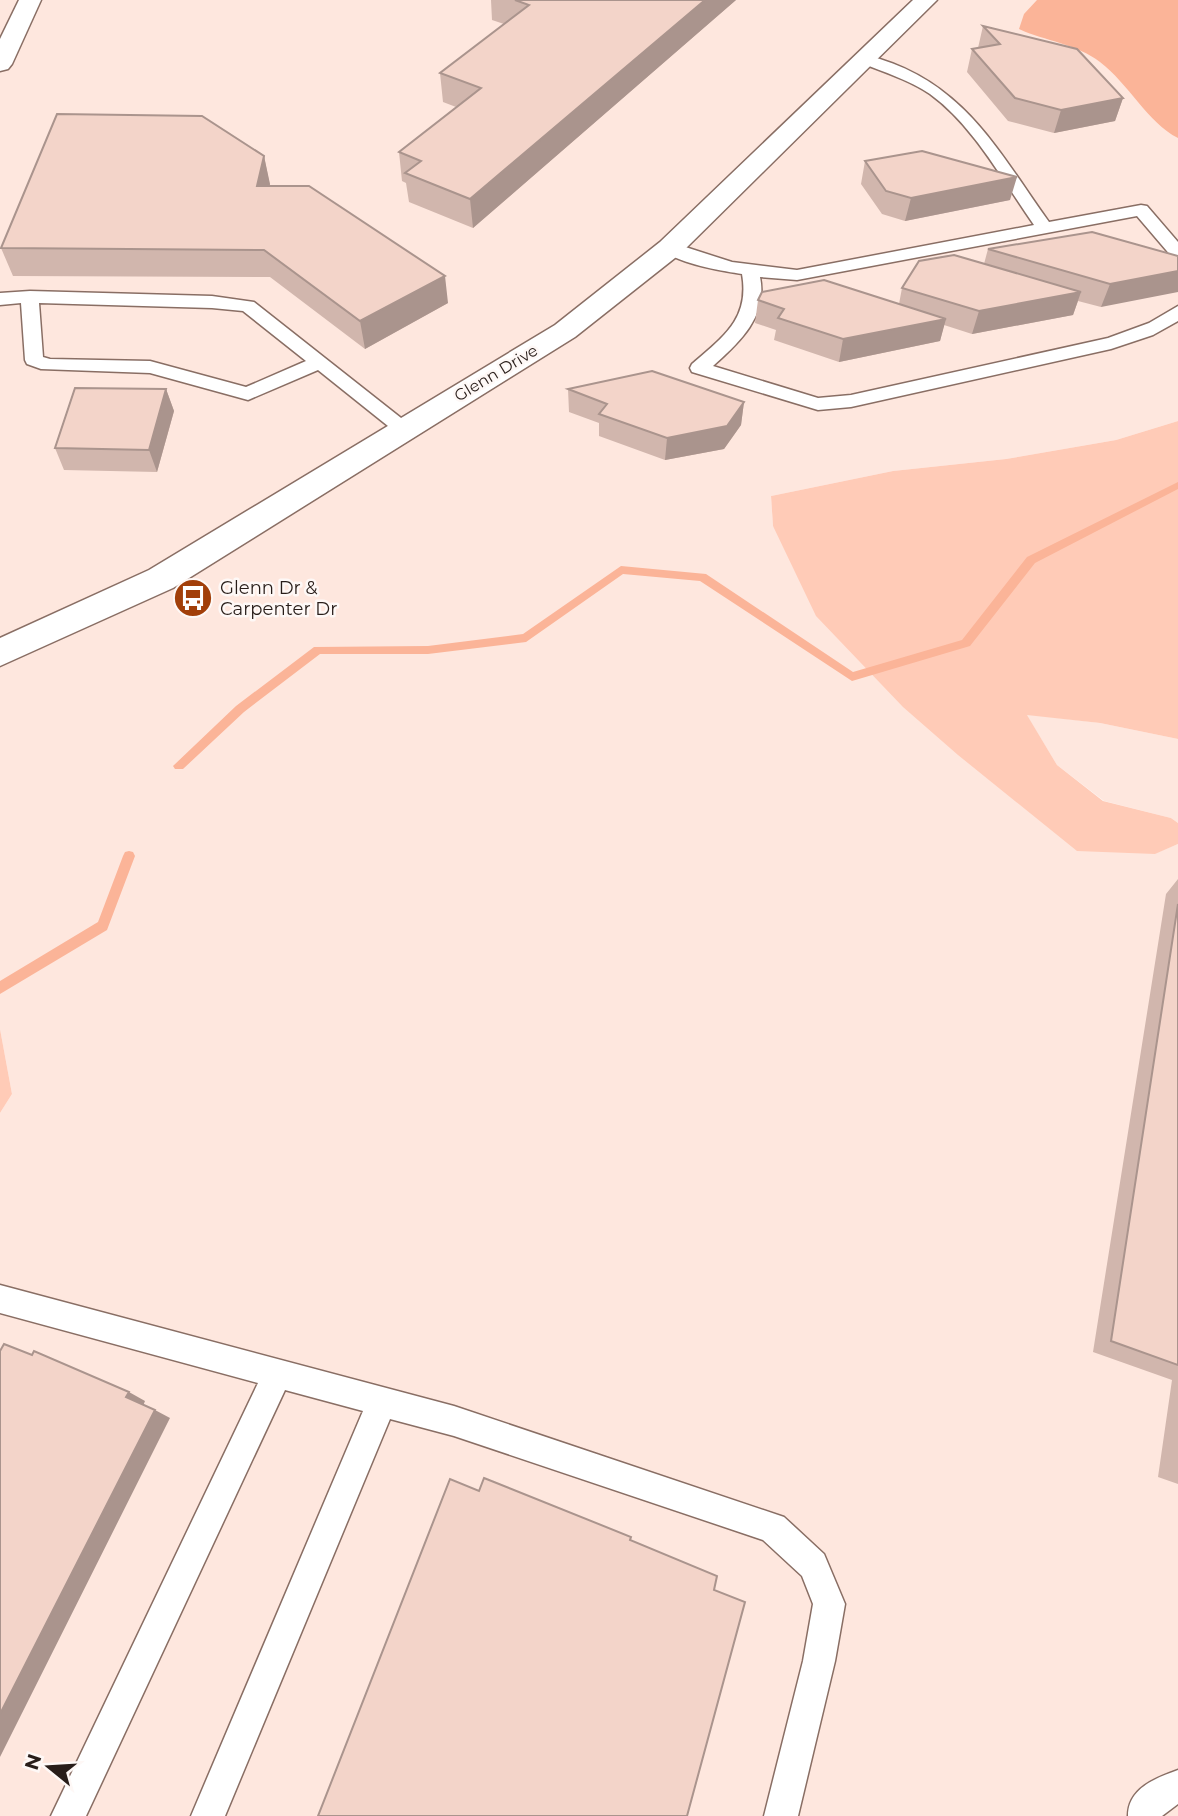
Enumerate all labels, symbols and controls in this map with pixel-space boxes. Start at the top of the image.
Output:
street label: Glenn Drive [451,341,541,405]
bus stop icon: Glenn Dr & Carpenter Dr [172,577,214,619]
place label: Glenn Dr & Carpenter Dr [220,577,337,620]
north arrow [14,1732,84,1802]
text: N [20,1751,47,1773]

